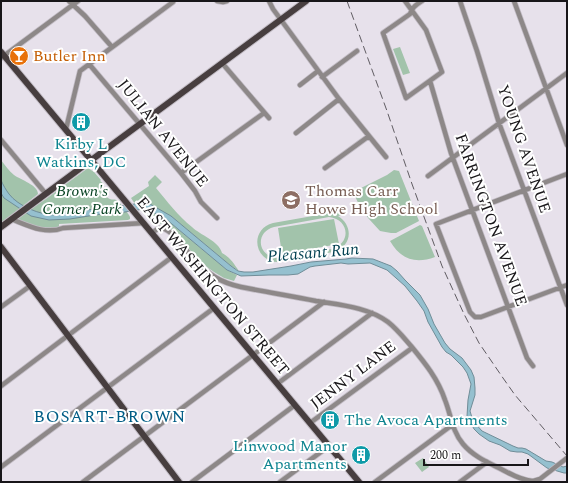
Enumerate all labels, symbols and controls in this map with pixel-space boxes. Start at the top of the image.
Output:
place label: Butler Inn [33,44,106,68]
bar icon: Butler Inn [8,45,30,67]
street label: JULIAN AVENUE [112,74,214,192]
street label: YOUNG AVENUE [491,82,557,216]
building icon: Kirby L Watkins, DC [70,111,92,133]
street label: FARRINGTON AVENUE [449,130,533,310]
place label: Kirby L Watkins, DC [36,132,126,174]
park label: Brown's Corner Park [42,179,122,221]
place label: Thomas Carr Howe High School [305,179,438,221]
school or university icon: Thomas Carr Howe High School [280,189,302,211]
street label: EAST WASHINGTON STREET [131,191,295,381]
water label: Pleasant Run [266,236,360,270]
street label: JENNY LANE [305,335,401,415]
district label: BOSART-BROWN [34,404,186,430]
place label: The Avoca Apartments [344,408,508,432]
building icon: The Avoca Apartments [319,409,341,431]
place label: Linwood Manor Apartments [233,434,347,476]
scale bar [424,441,528,467]
building icon: Linwood Manor Apartments [350,444,372,466]
text: 200 m [430,446,461,465]

